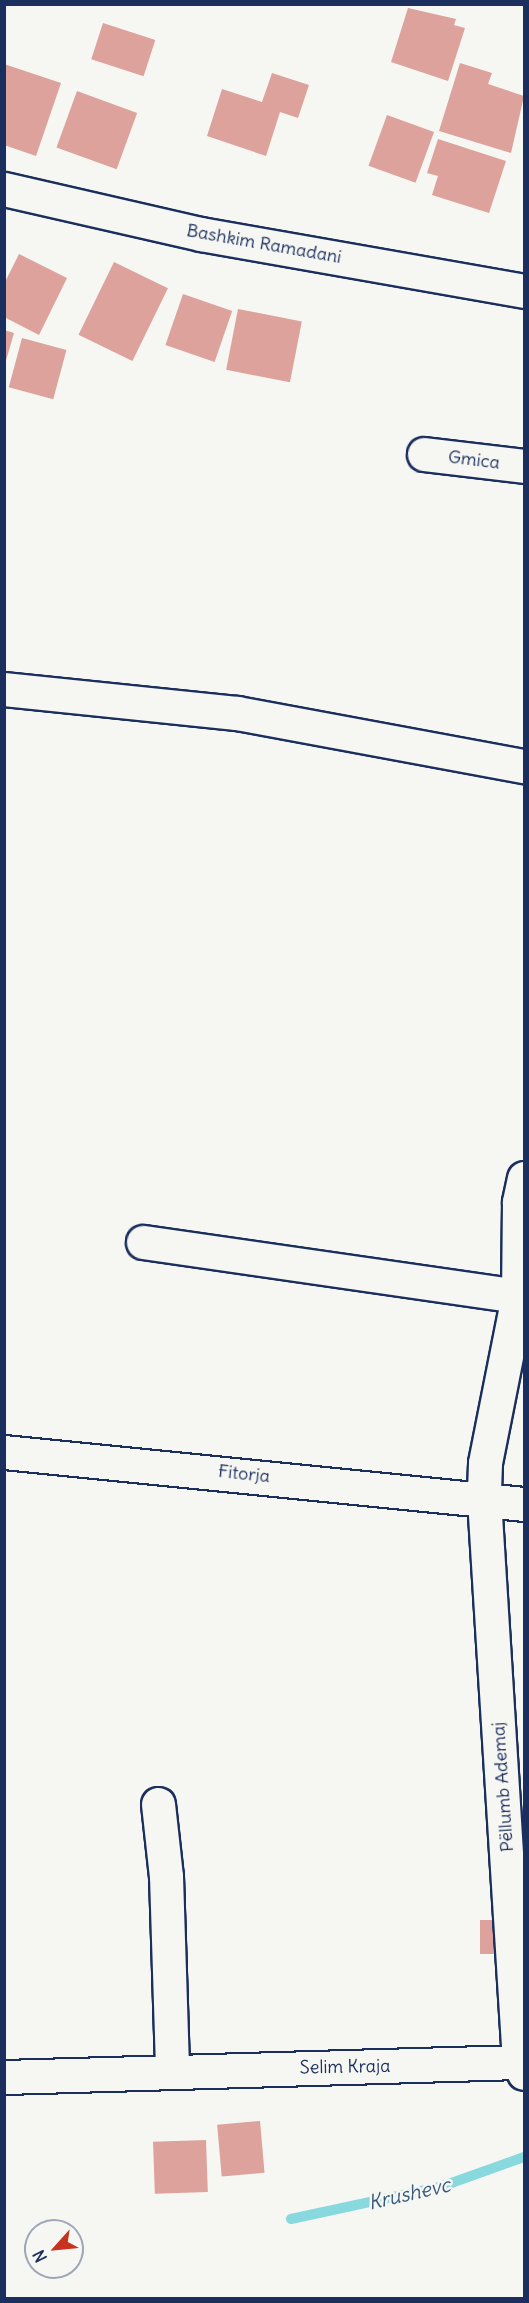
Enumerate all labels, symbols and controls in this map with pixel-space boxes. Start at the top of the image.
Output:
street label: Bashkim Ramadani [185,220,343,268]
street label: Gmica [447,446,501,474]
street label: Fitorja [217,1461,271,1487]
street label: Pëllumb Ademaj [488,1721,518,1853]
street label: Selim Kraja [299,2055,391,2079]
water label: Krushevc [366,2172,452,2214]
north arrow [24,2219,84,2279]
text: N [28,2247,51,2266]

